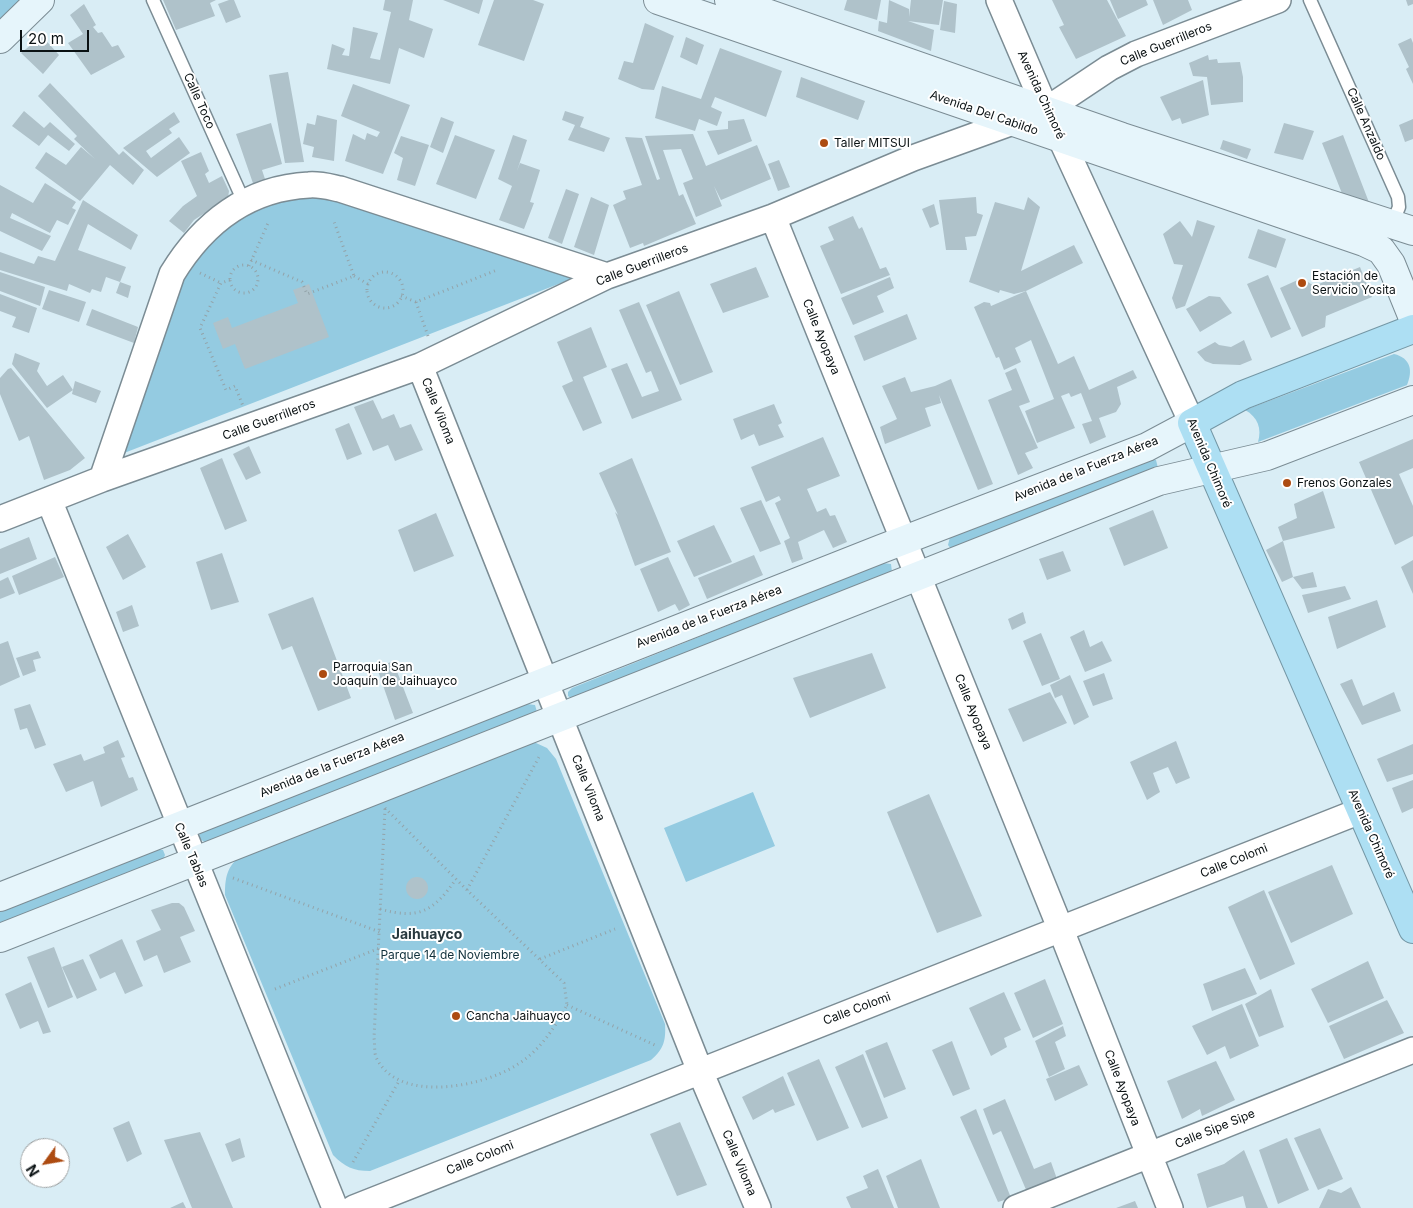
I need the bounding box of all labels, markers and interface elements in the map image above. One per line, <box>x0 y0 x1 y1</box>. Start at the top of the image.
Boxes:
street label: Calle Guerrilleros <box>1118 19 1214 69</box>
scale bar <box>22 20 91 52</box>
text: 20 m <box>28 29 64 48</box>
street label: Avenida Chimoré <box>1014 48 1068 142</box>
street label: Calle Toco <box>180 71 218 131</box>
street label: Calle Anzaldo <box>1344 86 1388 162</box>
street label: Avenida Del Cabildo <box>928 88 1040 138</box>
place label: Taller MITSUI <box>834 136 910 150</box>
marker: Taller MITSUI <box>818 137 830 149</box>
street label: Calle Guerrilleros <box>594 241 690 289</box>
place label: Estación de Servicio Yosita <box>1312 269 1396 297</box>
marker: Estación de Servicio Yosita <box>1296 277 1308 289</box>
street label: Calle Ayopaya <box>799 297 843 377</box>
street label: Calle Viloma <box>418 376 458 446</box>
street label: Calle Guerrilleros <box>221 397 317 443</box>
street label: Avenida Chimoré <box>1184 416 1234 510</box>
street label: Avenida de la Fuerza Aérea <box>1012 433 1160 505</box>
place label: Frenos Gonzales <box>1297 476 1392 490</box>
marker: Frenos Gonzales <box>1281 477 1293 489</box>
street label: Avenida de la Fuerza Aérea <box>634 583 784 651</box>
place label: Parroquia San Joaquín de Jaihuayco <box>333 660 457 688</box>
marker: Parroquia San Joaquín de Jaihuayco <box>317 668 329 680</box>
street label: Calle Ayopaya <box>951 672 995 752</box>
street label: Avenida de la Fuerza Aérea <box>258 729 406 801</box>
street label: Calle Viloma <box>568 753 608 823</box>
street label: Avenida Chimoré <box>1345 787 1397 881</box>
street label: Calle Tablas <box>171 821 211 889</box>
street label: Calle Colomi <box>1198 841 1270 881</box>
district label: Jaihuayco <box>392 927 462 943</box>
park label: Parque 14 de Noviembre <box>380 948 520 962</box>
street label: Calle Colomi <box>821 990 893 1028</box>
place label: Cancha Jaihuayco <box>466 1009 570 1023</box>
marker: Cancha Jaihuayco <box>450 1010 462 1022</box>
street label: Calle Ayopaya <box>1101 1048 1143 1128</box>
street label: Calle Sipe Sipe <box>1173 1106 1257 1152</box>
street label: Calle Viloma <box>719 1128 759 1198</box>
north arrow <box>20 1138 70 1188</box>
street label: Calle Colomi <box>444 1138 516 1178</box>
text: N <box>23 1162 43 1180</box>

